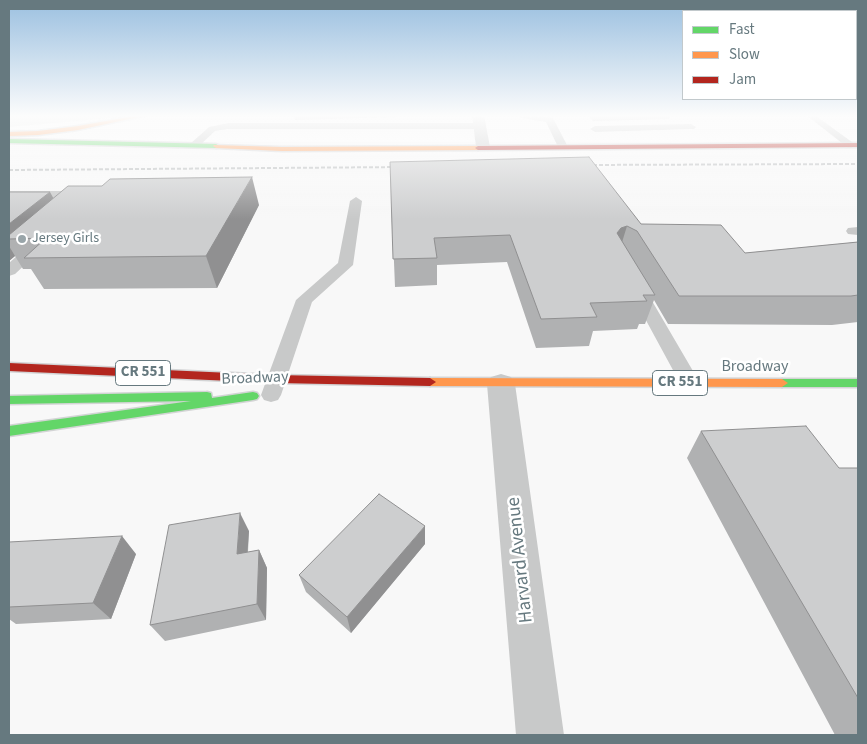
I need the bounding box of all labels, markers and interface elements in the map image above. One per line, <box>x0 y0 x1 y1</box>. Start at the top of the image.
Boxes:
legend <box>682 10 857 100</box>
text: Fast <box>729 19 755 40</box>
text: Slow <box>729 44 760 65</box>
text: Jam <box>729 69 756 90</box>
place label: Jersey Girls <box>32 231 99 247</box>
marker: Jersey Girls <box>16 233 28 245</box>
street label: Broadway <box>721 357 789 377</box>
road number: CR 551 <box>116 360 170 386</box>
street label: Broadway <box>221 368 289 390</box>
road number: CR 551 <box>652 370 708 396</box>
street label: Harvard Avenue <box>503 496 539 624</box>

